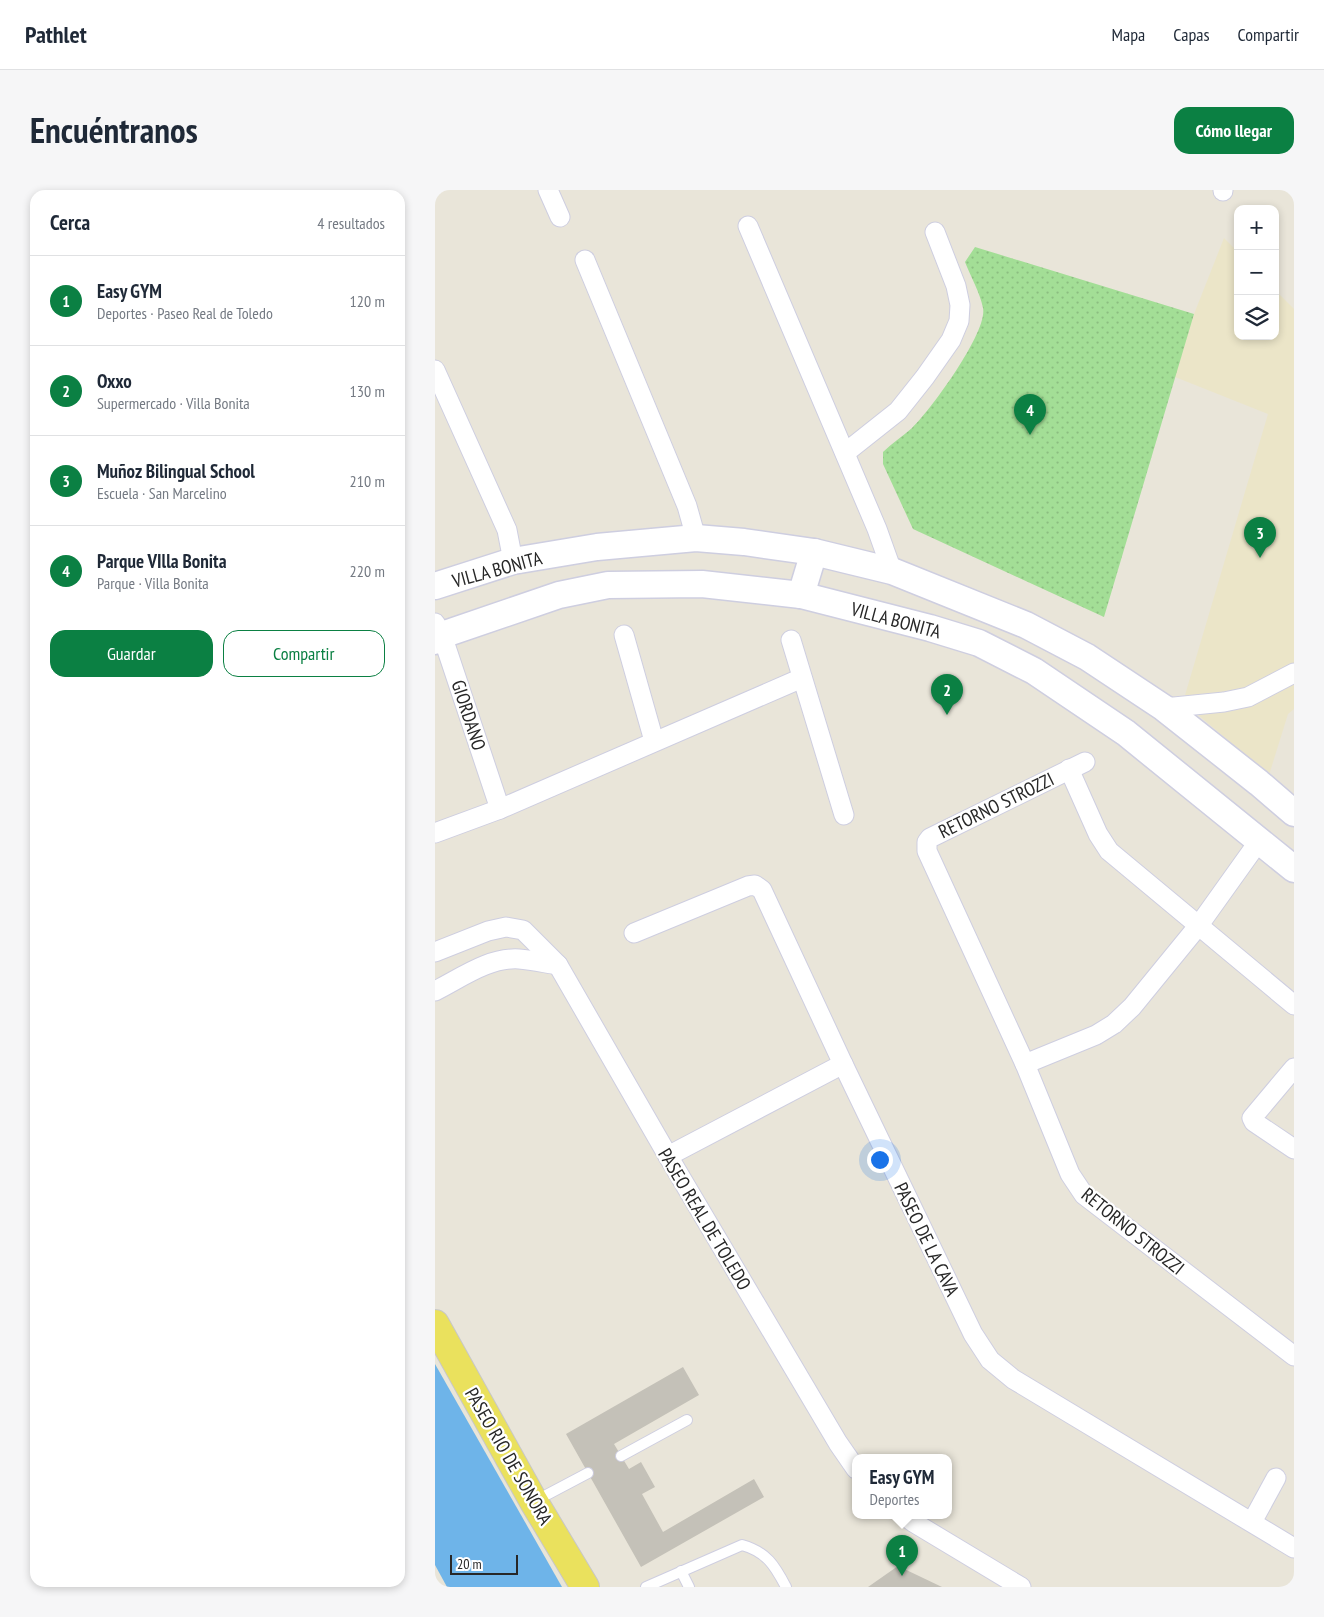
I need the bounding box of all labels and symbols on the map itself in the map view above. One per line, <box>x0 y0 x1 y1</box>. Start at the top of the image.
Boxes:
pin: 4 <box>1014 394 1046 435</box>
pin: 3 <box>1244 517 1276 558</box>
street label: VILLA BONITA <box>449 546 545 593</box>
street label: VILLA BONITA <box>848 596 944 643</box>
pin: 2 <box>931 674 963 715</box>
street label: GIORDANO <box>446 677 492 753</box>
street label: RETORNO STROZZI <box>934 767 1058 843</box>
street label: PASEO REAL DE TOLEDO <box>653 1144 757 1294</box>
your location <box>867 1147 893 1173</box>
street label: PASEO DE LA CAVA <box>889 1178 965 1300</box>
street label: RETORNO STROZZI <box>1077 1182 1189 1280</box>
street label: PASEO RIO DE SONORA <box>460 1383 558 1529</box>
pin: 1 <box>886 1535 918 1576</box>
scale bar <box>450 1552 517 1575</box>

